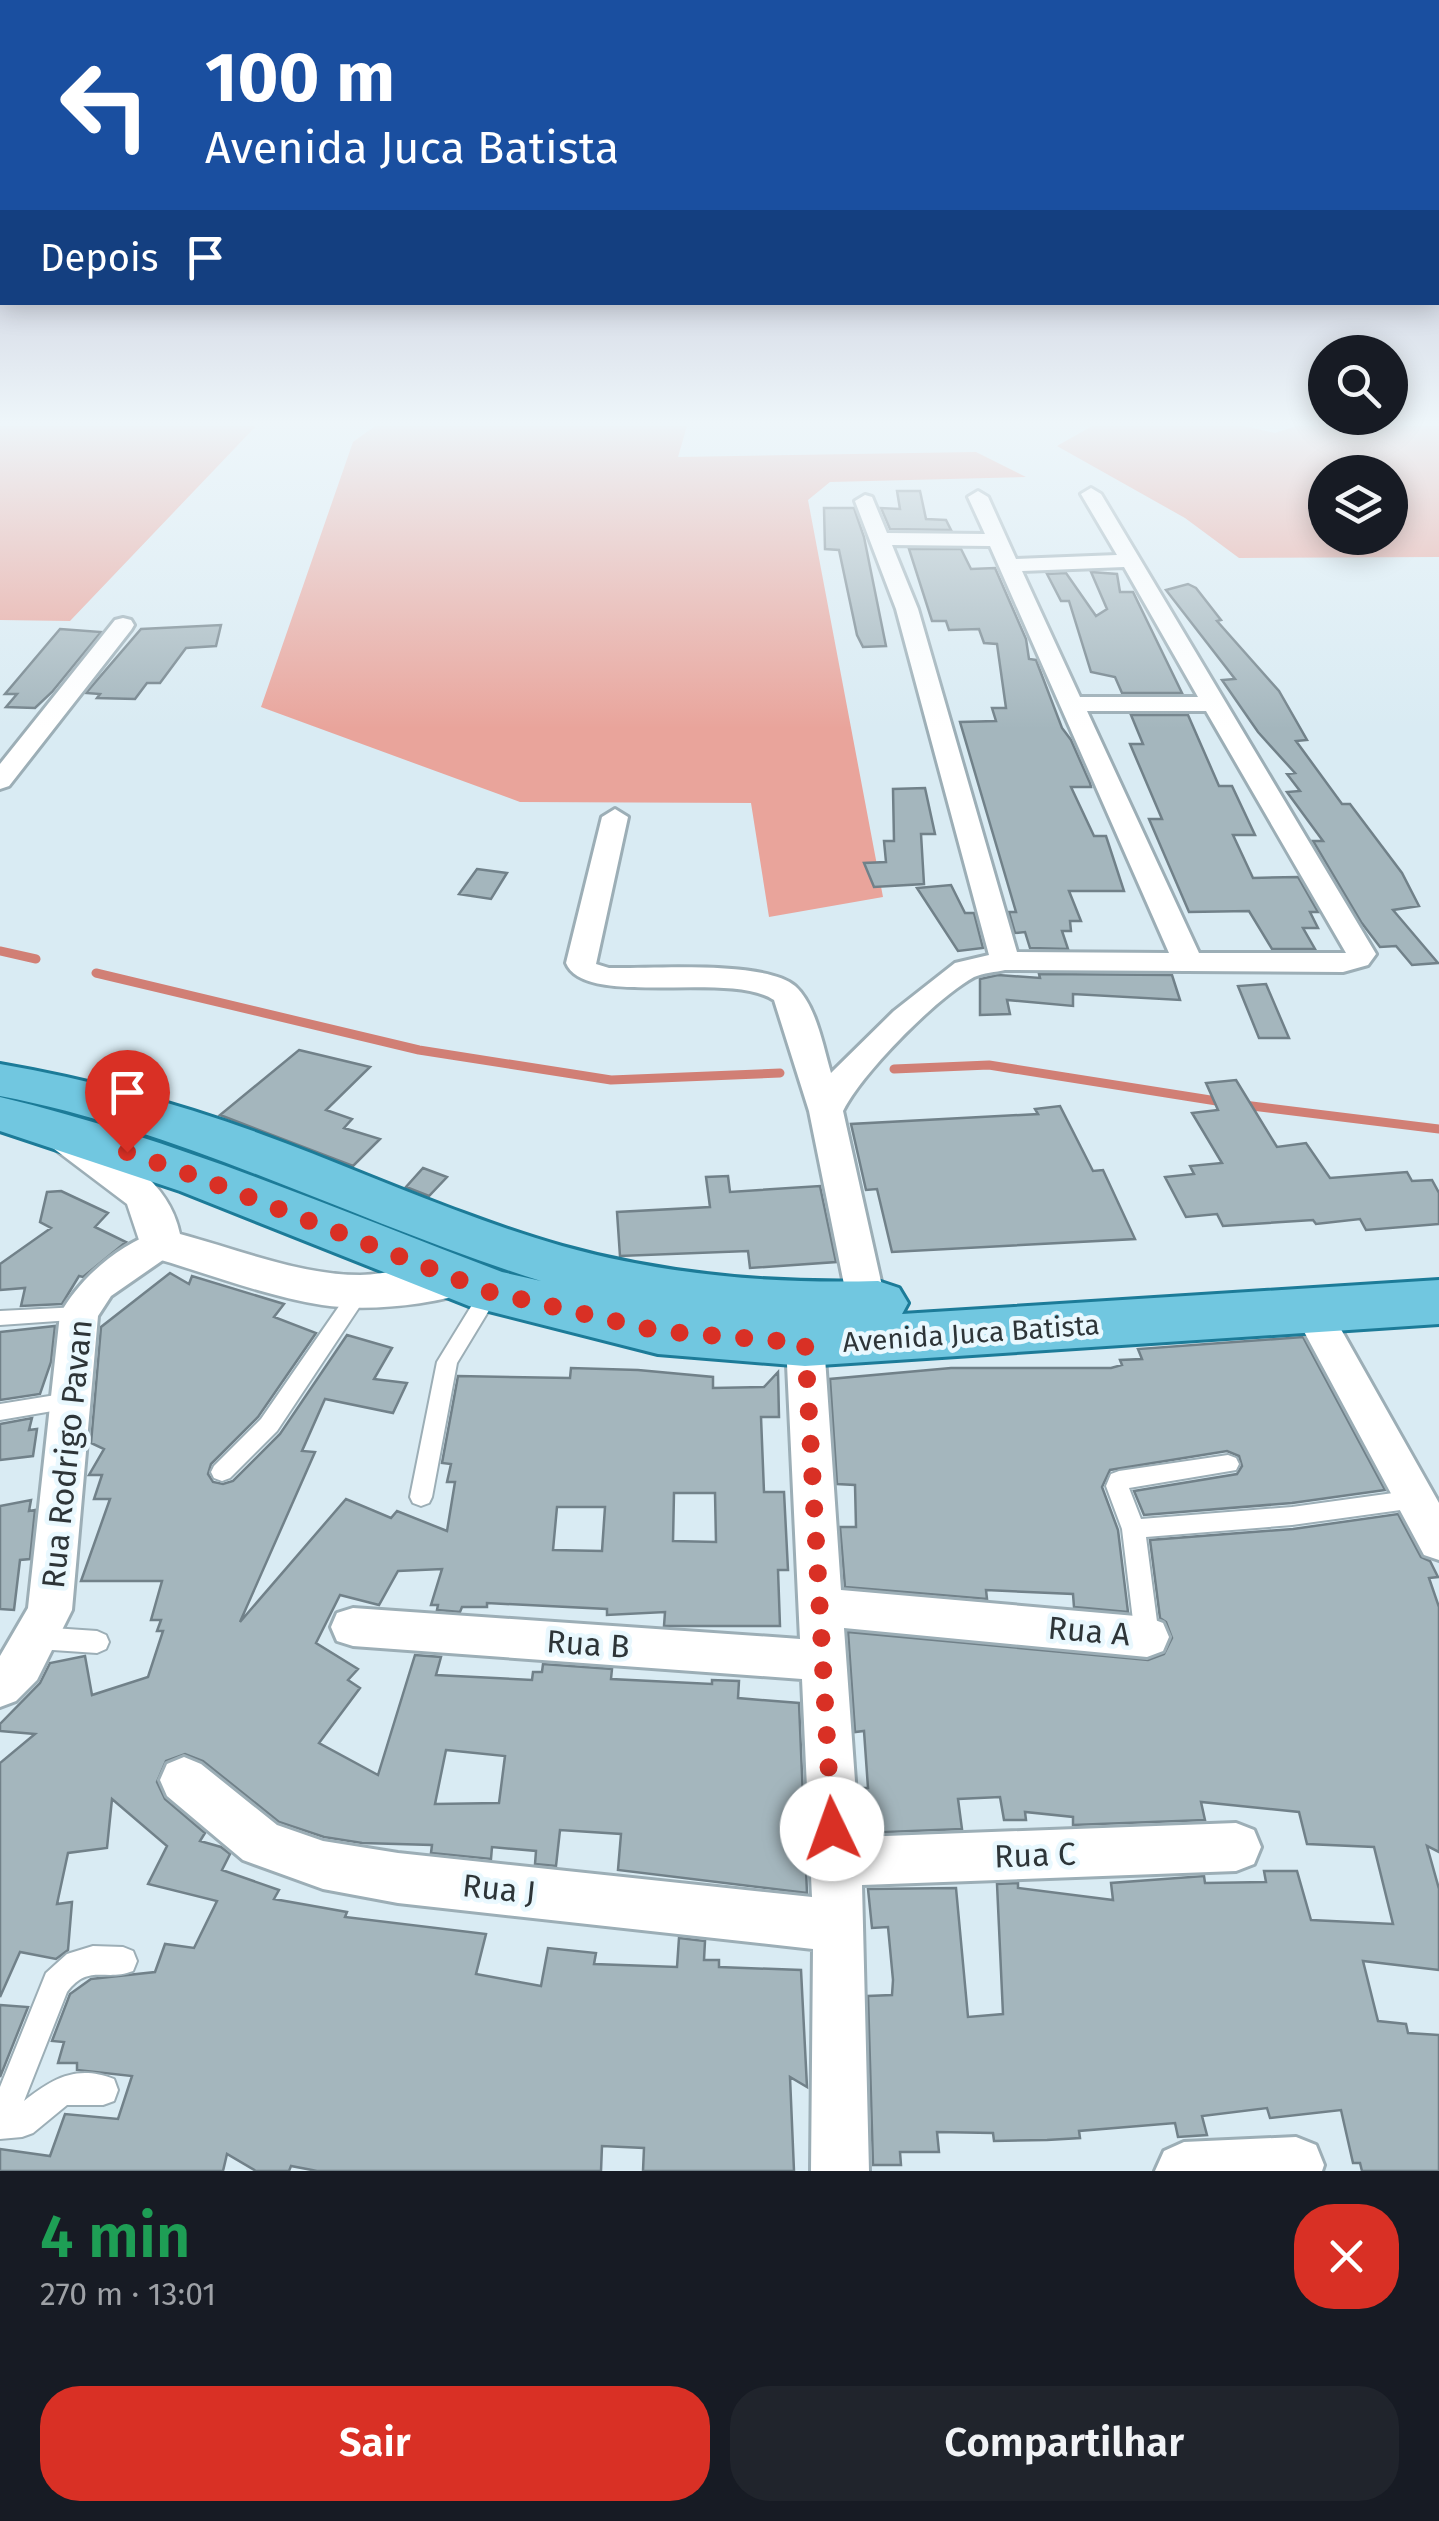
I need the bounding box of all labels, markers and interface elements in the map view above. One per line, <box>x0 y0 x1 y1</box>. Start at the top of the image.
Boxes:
text: 100 m <box>205 36 395 120</box>
icon: left <box>40 40 170 170</box>
text: Avenida Juca Batista <box>205 121 619 175</box>
icon: arrive <box>178 230 233 285</box>
text: Depois <box>40 235 158 281</box>
map controls <box>1308 335 1408 555</box>
button: search <box>1308 335 1408 435</box>
button: layers <box>1308 455 1408 555</box>
pin <box>85 1050 170 1153</box>
icon: arrive <box>100 1065 155 1120</box>
street label: Avenida Juca Batista <box>841 1308 1101 1359</box>
street label: Rua Rodrigo Pavan <box>34 1318 100 1590</box>
street label: Rua A <box>1046 1608 1132 1654</box>
street label: Rua B <box>545 1622 631 1666</box>
position arrow <box>780 1777 884 1881</box>
street label: Rua C <box>993 1835 1077 1875</box>
street label: Rua J <box>460 1866 538 1912</box>
text: 4 min <box>40 2201 191 2273</box>
button: close <box>1294 2204 1399 2309</box>
text: 270 m · 13:01 <box>40 2275 216 2313</box>
button: Sair <box>40 2386 710 2501</box>
button: Compartilhar <box>730 2386 1399 2501</box>

